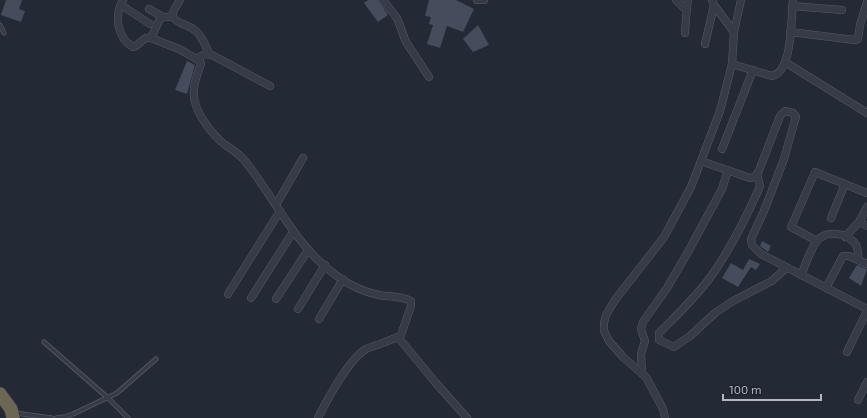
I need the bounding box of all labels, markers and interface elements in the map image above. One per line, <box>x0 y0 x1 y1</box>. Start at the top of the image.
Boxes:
scale bar <box>723 376 821 402</box>
text: 100 m <box>729 382 761 396</box>

